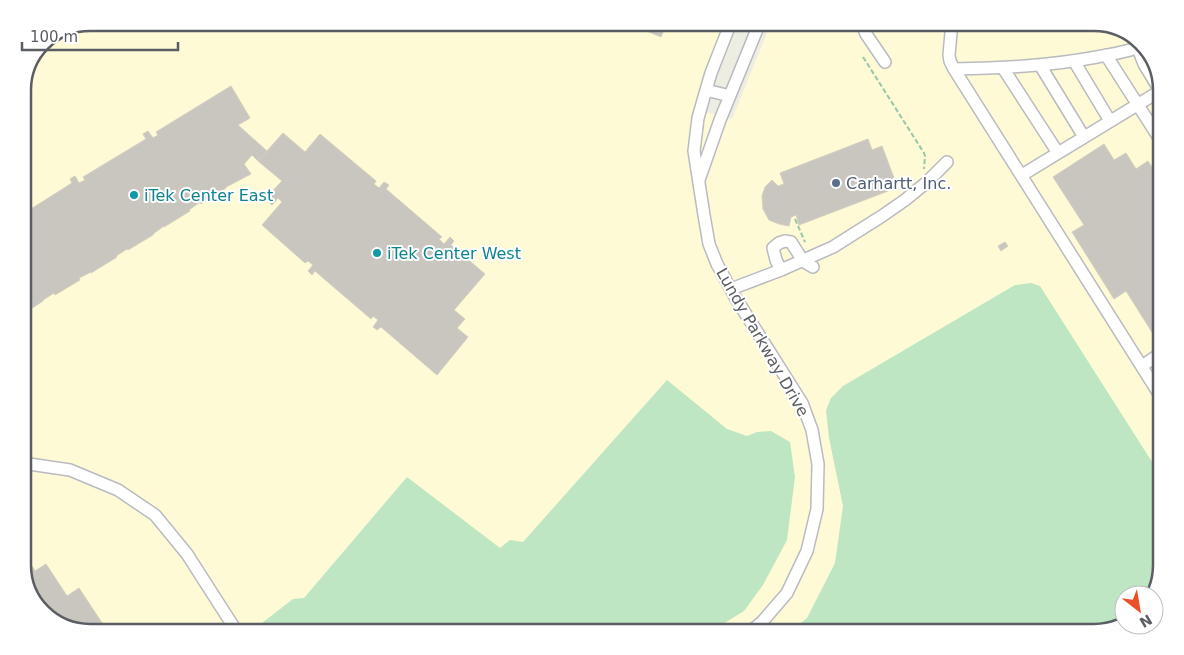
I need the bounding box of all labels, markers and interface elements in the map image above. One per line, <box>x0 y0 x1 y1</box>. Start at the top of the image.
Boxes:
scale bar <box>22 20 179 52</box>
text: 100 m <box>30 28 78 46</box>
place label: Carhartt, Inc. <box>846 174 951 193</box>
marker: Carhartt, Inc. <box>830 177 842 189</box>
place label: iTek Center East <box>144 186 273 205</box>
marker: iTek Center East <box>128 189 140 201</box>
place label: iTek Center West <box>387 244 521 263</box>
marker: iTek Center West <box>371 247 383 259</box>
street label: Lundy Parkway Drive <box>712 265 813 420</box>
north arrow <box>1114 585 1164 635</box>
text: N <box>1137 611 1155 631</box>

